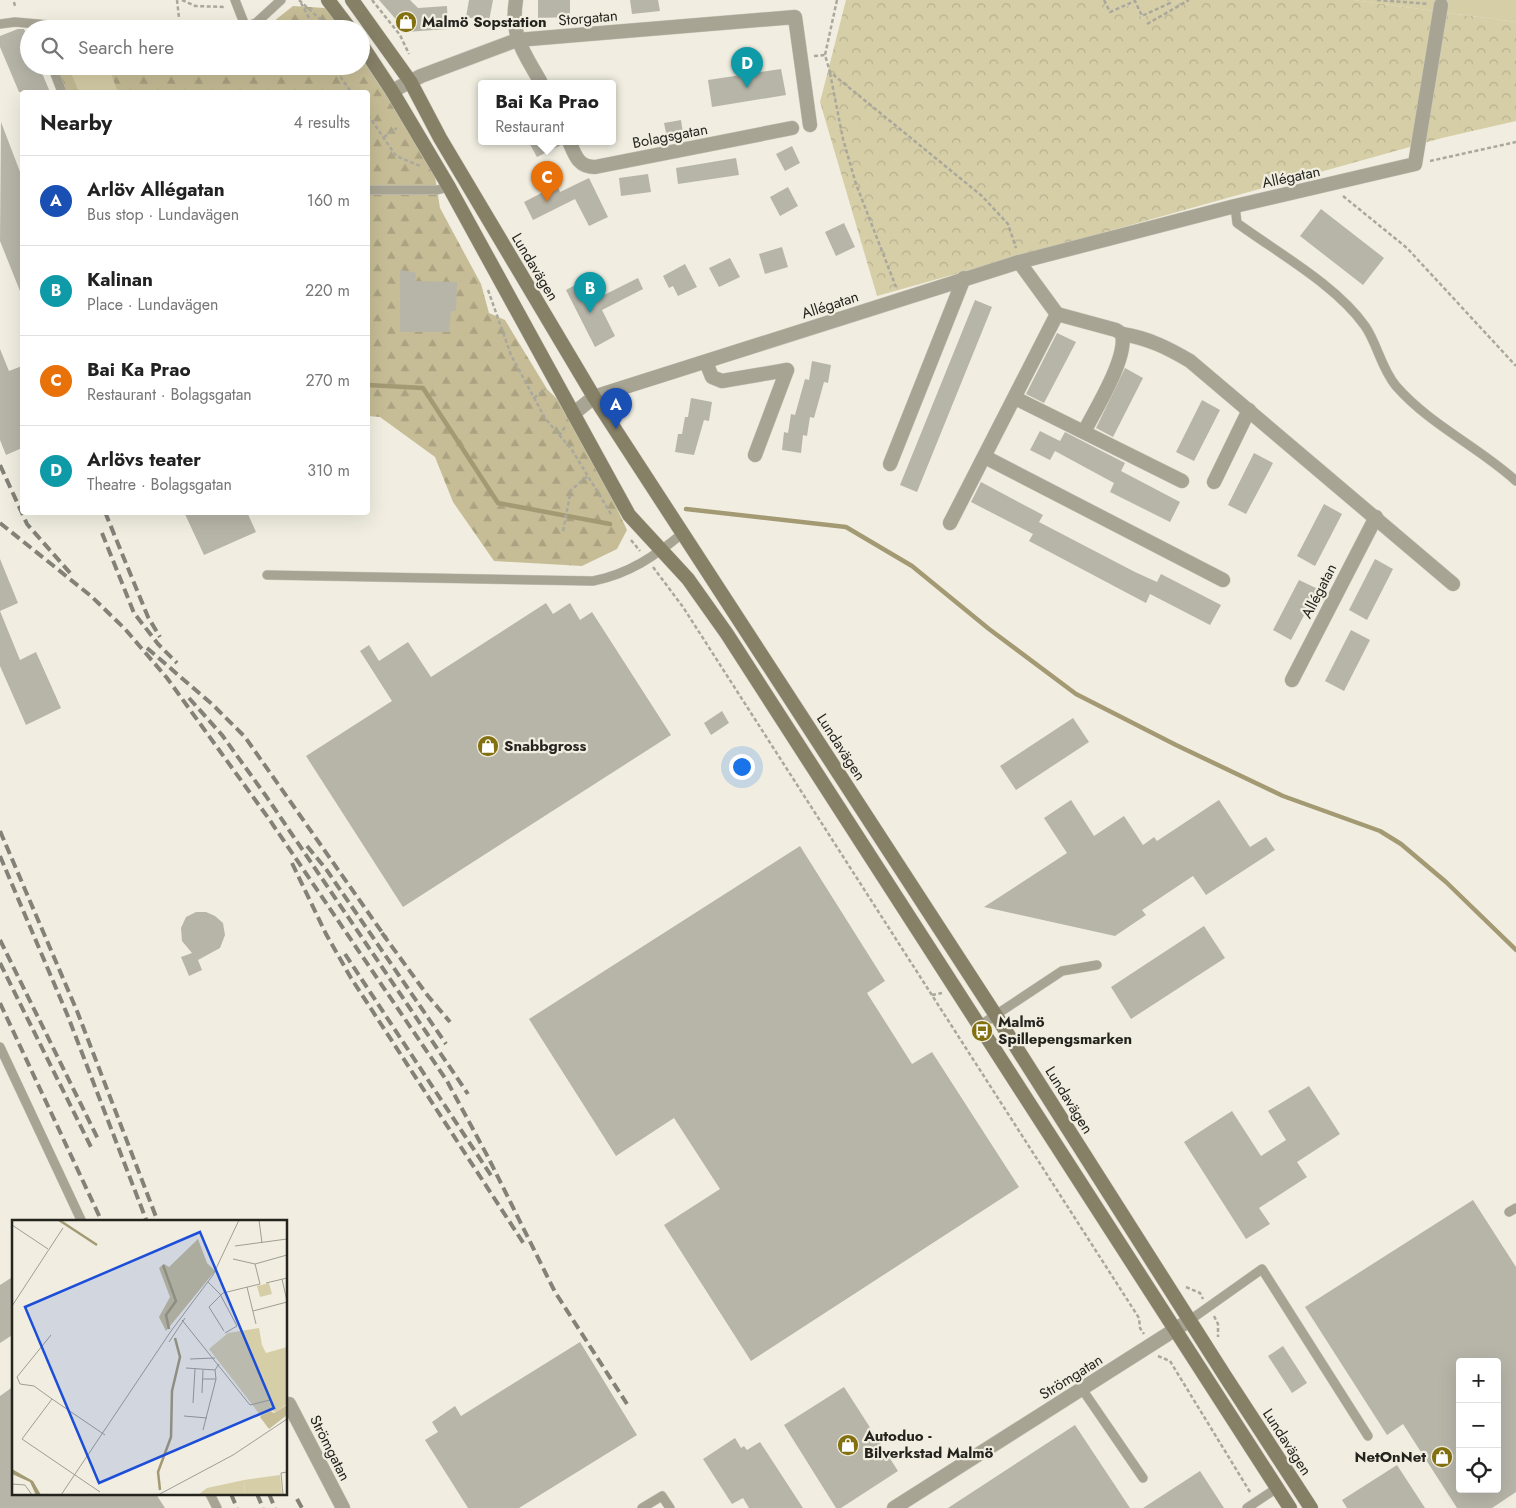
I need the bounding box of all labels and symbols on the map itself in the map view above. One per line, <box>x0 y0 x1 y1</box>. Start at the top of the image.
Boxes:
street label: Storgatan <box>557 4 619 32</box>
shop icon: Malmö Sopstation <box>394 10 418 34</box>
place label: Malmö Sopstation <box>422 11 547 33</box>
pin: D <box>731 47 763 88</box>
street label: Bolagsgatan <box>630 118 710 154</box>
street label: Allégatan <box>1260 160 1322 194</box>
pin: C <box>531 161 563 202</box>
street label: Lundavägen <box>506 229 564 305</box>
pin: B <box>574 272 606 313</box>
street label: Allégatan <box>799 285 861 325</box>
pin: A <box>600 388 632 429</box>
street label: Allégatan <box>1296 560 1342 622</box>
street label: Lundavägen <box>811 709 871 785</box>
shop icon: Snabbgross <box>476 734 500 758</box>
place label: Snabbgross <box>504 735 586 757</box>
your location <box>729 754 755 780</box>
place label: Malmö Spillepengsmarken <box>998 1011 1132 1050</box>
bus stop icon: Malmö Spillepengsmarken <box>970 1019 994 1043</box>
street label: Lundavägen <box>1040 1062 1098 1138</box>
inset map <box>12 1220 288 1496</box>
street label: Strömgatan <box>1035 1349 1107 1405</box>
street label: Lundavägen <box>1257 1404 1317 1480</box>
street label: Strömgatan <box>304 1411 356 1485</box>
place label: Autoduo - Bilverkstad Malmö <box>863 1425 993 1464</box>
shop icon: Autoduo - Bilverkstad Malmö <box>836 1433 860 1457</box>
shop icon: NetOnNet <box>1430 1445 1454 1469</box>
place label: NetOnNet <box>1355 1446 1426 1468</box>

